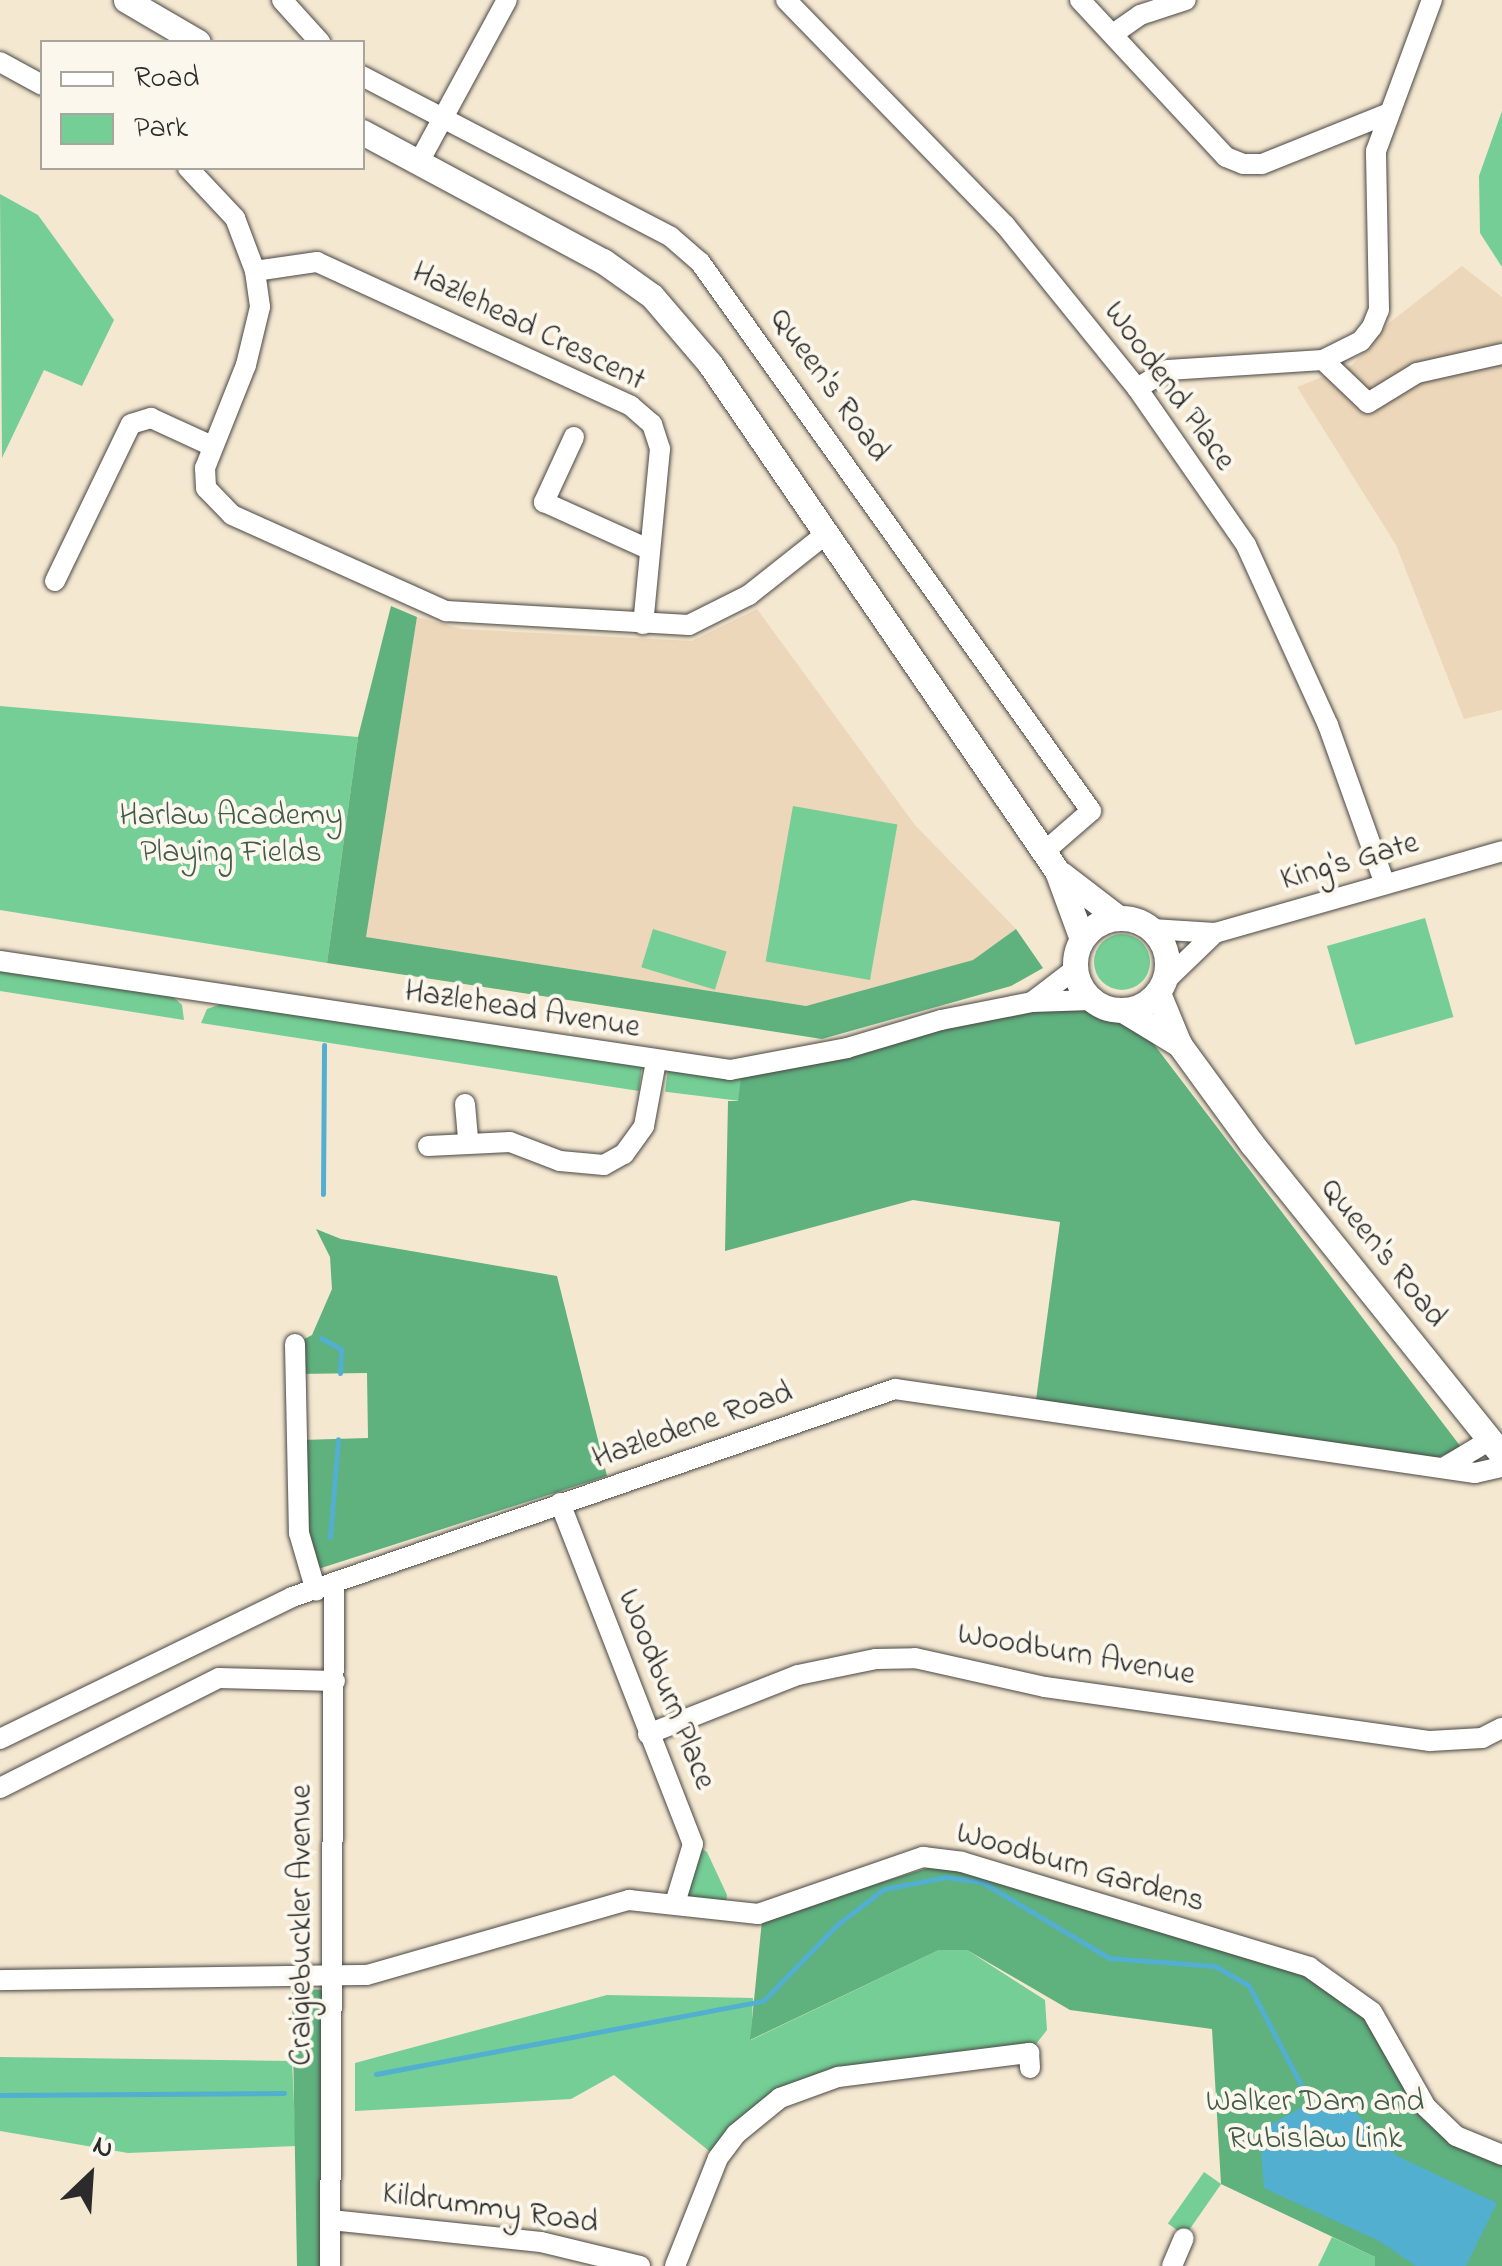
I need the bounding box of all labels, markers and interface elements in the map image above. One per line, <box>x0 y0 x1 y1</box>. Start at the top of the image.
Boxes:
legend <box>40 40 365 170</box>
text: Road <box>134 57 199 101</box>
text: Park <box>134 107 188 151</box>
street label: Hazlehead Crescent <box>405 255 651 401</box>
street label: Woodend Place <box>1094 295 1242 479</box>
street label: Queen's Road <box>759 302 897 470</box>
park label: Harlaw Academy Playing Fields <box>119 799 343 874</box>
street label: King's Gate <box>1277 825 1423 901</box>
street label: Hazlehead Avenue <box>402 973 642 1049</box>
street label: Queen's Road <box>1310 1172 1454 1336</box>
street label: Hazledene Road <box>588 1375 798 1479</box>
street label: Woodburn Place <box>607 1584 723 1796</box>
street label: Woodburn Avenue <box>954 1616 1198 1696</box>
street label: Craigiebuckler Avenue <box>284 1784 322 2066</box>
street label: Woodburn Gardens <box>951 1815 1209 1923</box>
park label: Walker Dam and Rubislaw Link <box>1206 2085 1424 2160</box>
north arrow <box>40 2126 140 2226</box>
text: N <box>86 2126 120 2171</box>
street label: Kildrummy Road <box>379 2176 601 2244</box>

